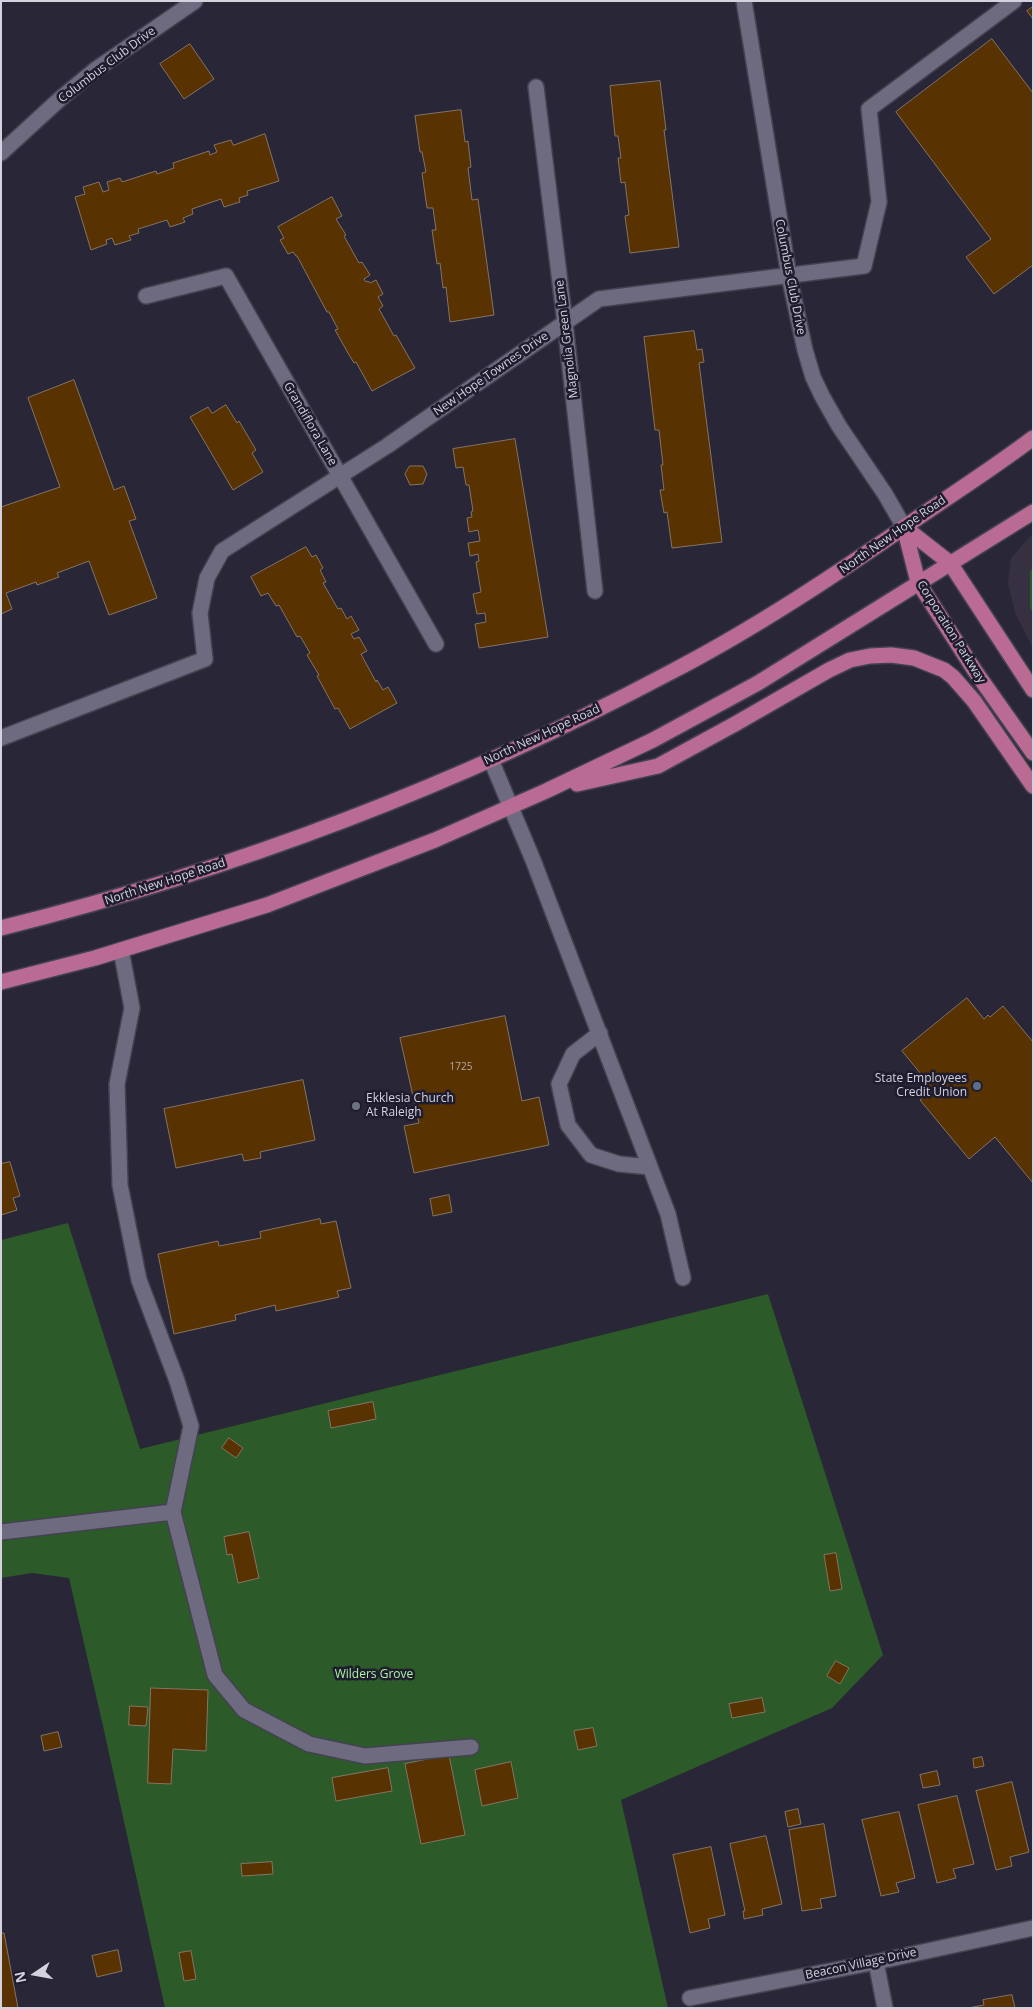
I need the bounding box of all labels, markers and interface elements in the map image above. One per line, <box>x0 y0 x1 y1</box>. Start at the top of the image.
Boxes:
street label: Columbus Club Drive <box>56 24 158 106</box>
street label: Columbus Club Drive <box>772 218 808 336</box>
street label: Magnolia Green Lane <box>553 279 581 399</box>
street label: New Hope Townes Drive <box>431 329 551 419</box>
street label: Grandiflora Lane <box>280 380 340 468</box>
street label: North New Hope Road <box>837 493 949 577</box>
street label: Corporation Parkway <box>914 578 988 686</box>
street label: North New Hope Road <box>482 702 602 768</box>
street label: North New Hope Road <box>103 856 227 908</box>
house number: 1725 <box>450 1061 472 1073</box>
place label: State Employees Credit Union <box>875 1072 967 1100</box>
marker: State Employees Credit Union <box>971 1080 983 1092</box>
place label: Ekklesia Church At Raleigh <box>366 1092 454 1120</box>
marker: Ekklesia Church At Raleigh <box>350 1100 362 1112</box>
park label: Wilders Grove <box>335 1668 413 1682</box>
street label: Beacon Village Drive <box>804 1945 918 1983</box>
north arrow <box>10 1949 60 1999</box>
text: N <box>9 1970 30 1985</box>

